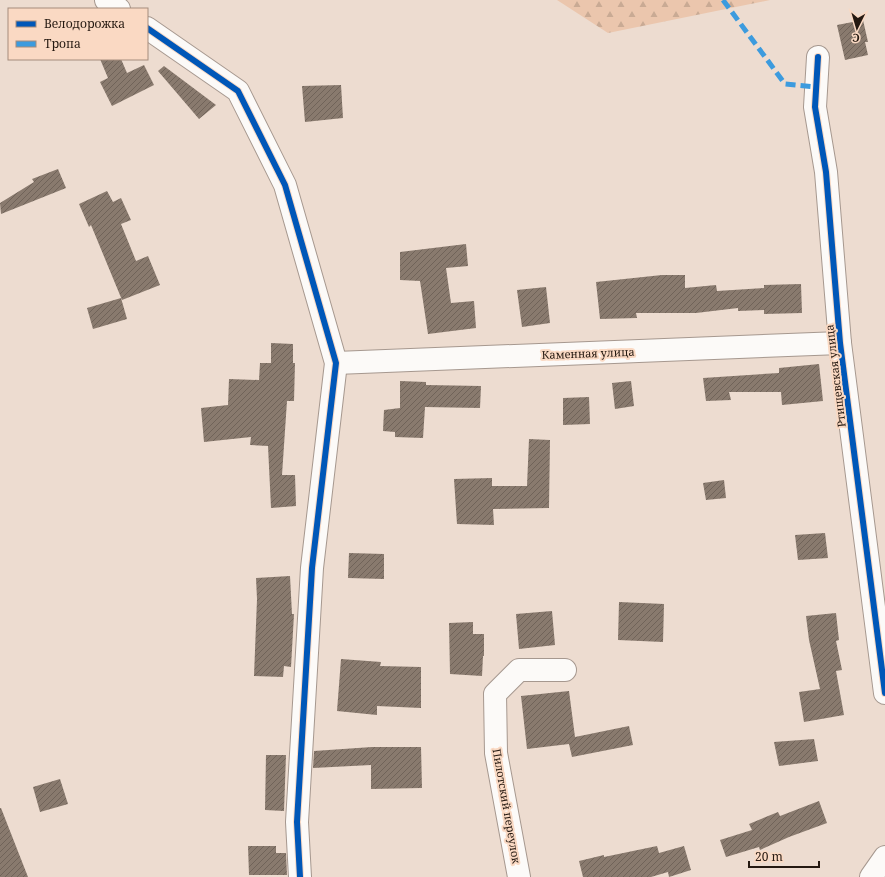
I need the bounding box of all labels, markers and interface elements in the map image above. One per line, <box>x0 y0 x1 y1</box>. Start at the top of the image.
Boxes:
legend <box>8 8 148 60</box>
north arrow <box>837 8 877 48</box>
text: Велодорожка <box>44 15 125 32</box>
text: С <box>852 31 860 46</box>
text: Тропа <box>44 35 81 52</box>
street label: Ртищевская улица <box>821 324 849 428</box>
street label: Каменная улица <box>541 344 635 362</box>
street label: Пилотский переулок <box>489 747 525 865</box>
scale bar <box>749 843 819 869</box>
text: 20 m <box>755 848 783 865</box>

